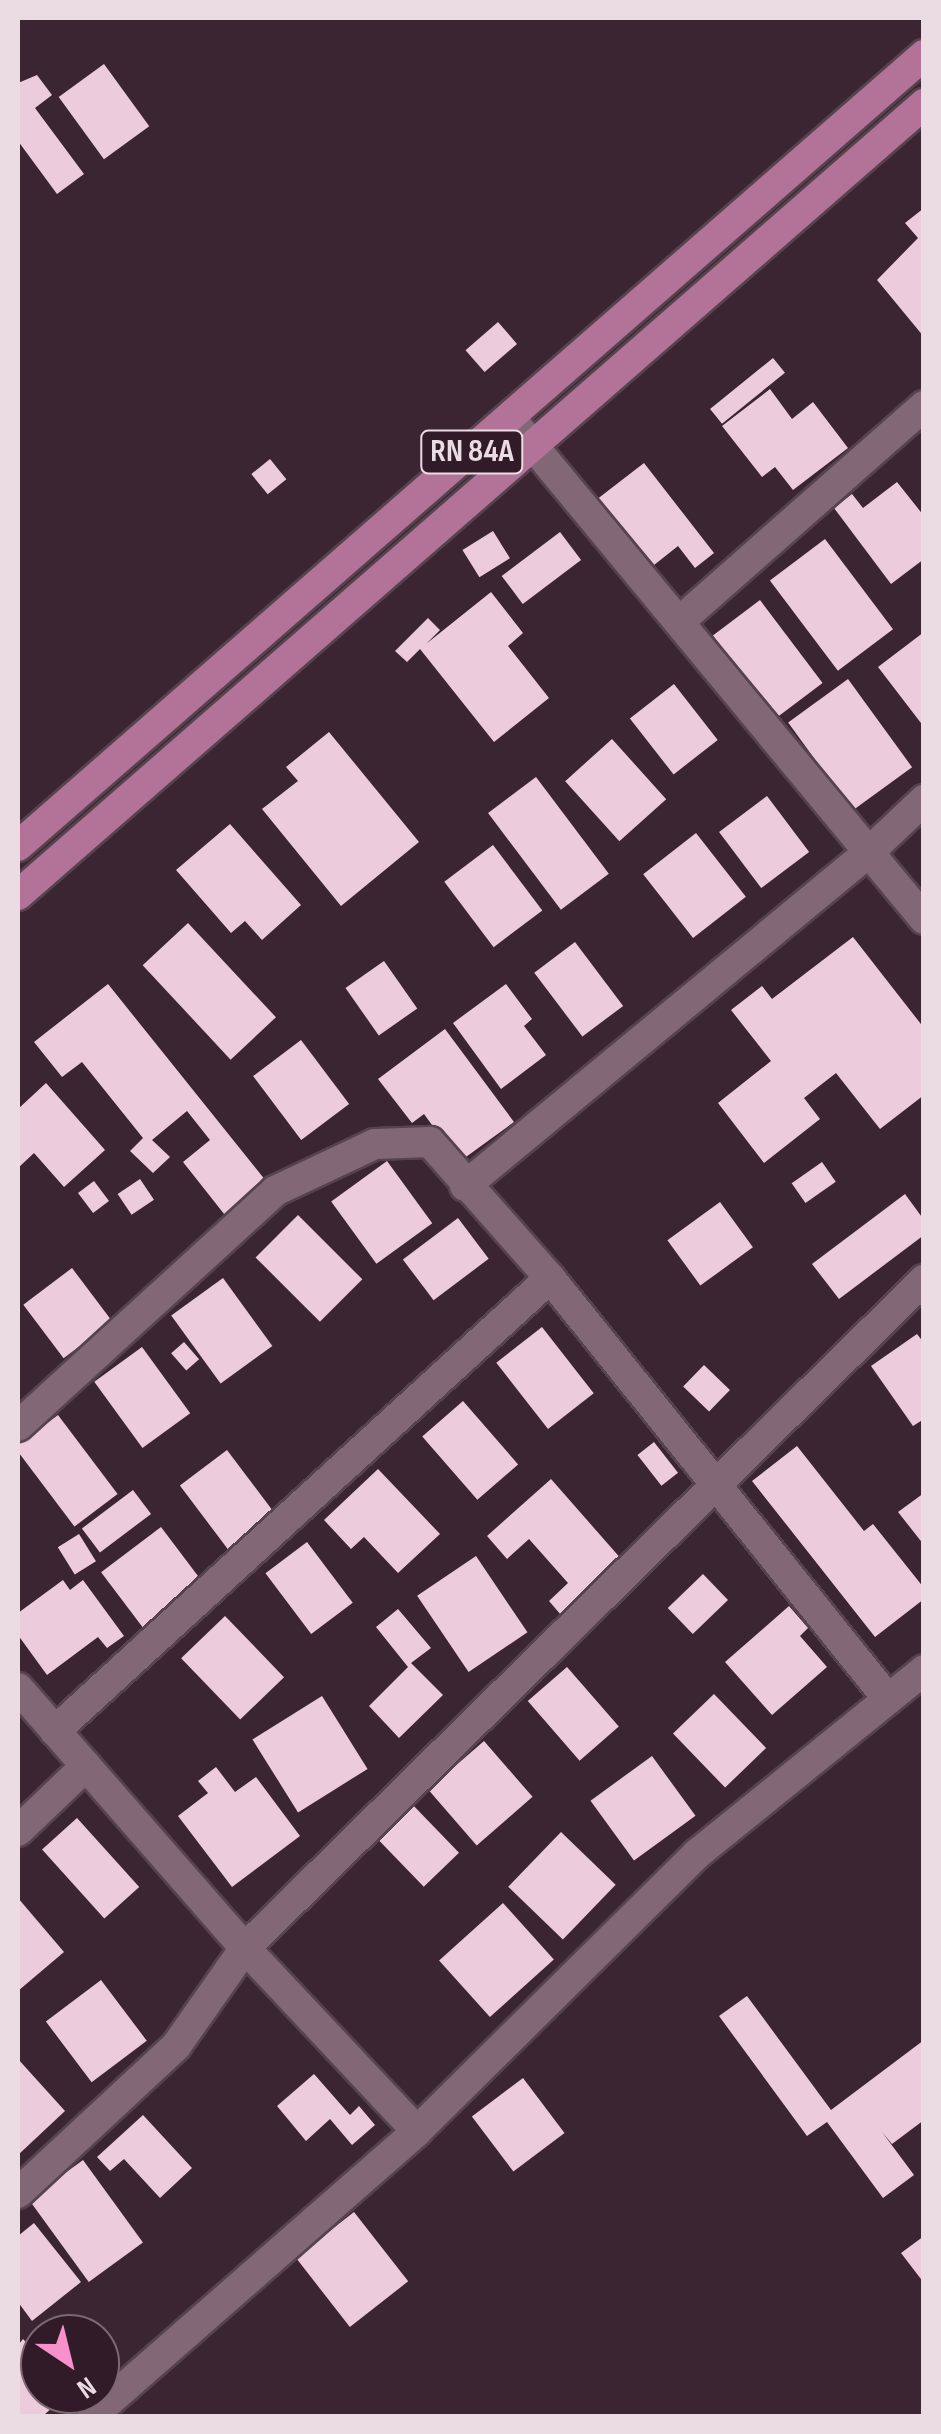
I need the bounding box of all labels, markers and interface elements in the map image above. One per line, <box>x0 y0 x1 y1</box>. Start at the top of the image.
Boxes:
road number: RN 84A <box>420 425 524 479</box>
north arrow <box>20 2314 120 2414</box>
text: N <box>71 2370 102 2405</box>

